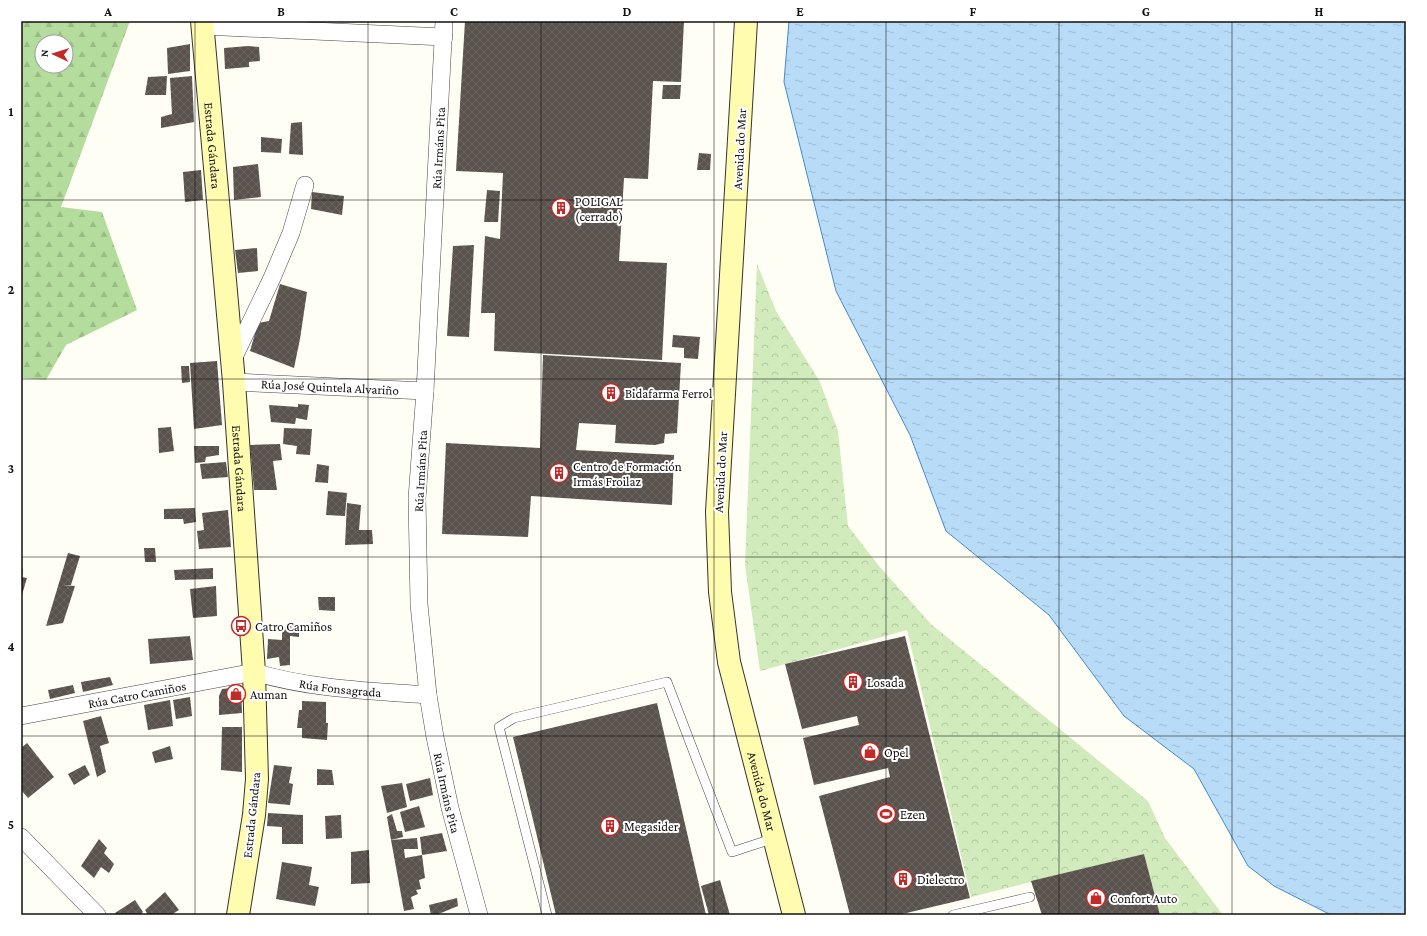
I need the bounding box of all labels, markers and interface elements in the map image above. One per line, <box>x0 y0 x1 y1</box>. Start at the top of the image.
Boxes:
text: A <box>103 4 112 19</box>
text: B <box>277 4 285 19</box>
text: C <box>450 4 458 19</box>
text: D <box>623 4 632 19</box>
text: E <box>796 4 804 19</box>
text: F <box>970 4 977 19</box>
text: G <box>1142 4 1150 19</box>
text: H <box>1315 4 1324 19</box>
north arrow <box>34 34 74 74</box>
text: N <box>38 49 50 57</box>
street label: Estrada Gándara <box>201 102 224 189</box>
text: 1 <box>9 104 14 119</box>
street label: Rúa Irmáns Pita <box>429 107 448 189</box>
street label: Avenida do Mar <box>730 108 749 190</box>
place label: POLIGAL (cerrado) <box>575 194 623 225</box>
building icon: POLIGAL (cerrado) <box>550 197 572 219</box>
text: 2 <box>8 282 15 297</box>
street label: Rúa José Quintela Alvariño <box>261 376 399 398</box>
building icon: Bidafarma Ferrol <box>600 382 622 404</box>
place label: Bidafarma Ferrol <box>625 386 713 401</box>
street label: Estrada Gándara <box>229 425 250 512</box>
street label: Rúa Irmáns Pita <box>411 430 430 512</box>
street label: Avenida do Mar <box>711 431 730 513</box>
place label: Centro de Formación Irmás Froilaz <box>573 459 682 489</box>
text: 3 <box>8 461 14 476</box>
building icon: Centro de Formación Irmás Froilaz <box>548 462 570 484</box>
bus stop icon: Catro Camiños <box>230 615 252 637</box>
place label: Catro Camiños <box>255 619 332 634</box>
text: 4 <box>7 639 15 654</box>
building icon: Losada <box>842 671 864 693</box>
place label: Losada <box>867 675 904 690</box>
street label: Rúa Fonsagrada <box>298 676 382 700</box>
street label: Rúa Catro Camiños <box>87 678 187 711</box>
shop icon: Auman <box>225 683 247 705</box>
place label: Auman <box>250 687 288 702</box>
shop icon: Opel <box>859 741 881 763</box>
place label: Opel <box>884 745 909 760</box>
street label: Avenida do Mar <box>744 750 779 833</box>
street label: Rúa Irmáns Pita <box>430 751 463 835</box>
street label: Estrada Gándara <box>240 771 263 859</box>
sports icon: Ezen <box>875 803 897 825</box>
place label: Ezen <box>900 807 925 822</box>
building icon: Megasider <box>599 815 621 837</box>
text: 5 <box>8 817 14 832</box>
place label: Megasider <box>624 819 679 834</box>
building icon: Dielectro <box>892 868 914 890</box>
place label: Dielectro <box>917 872 964 887</box>
shop icon: Confort Auto <box>1085 887 1107 909</box>
place label: Confort Auto <box>1110 891 1177 906</box>

